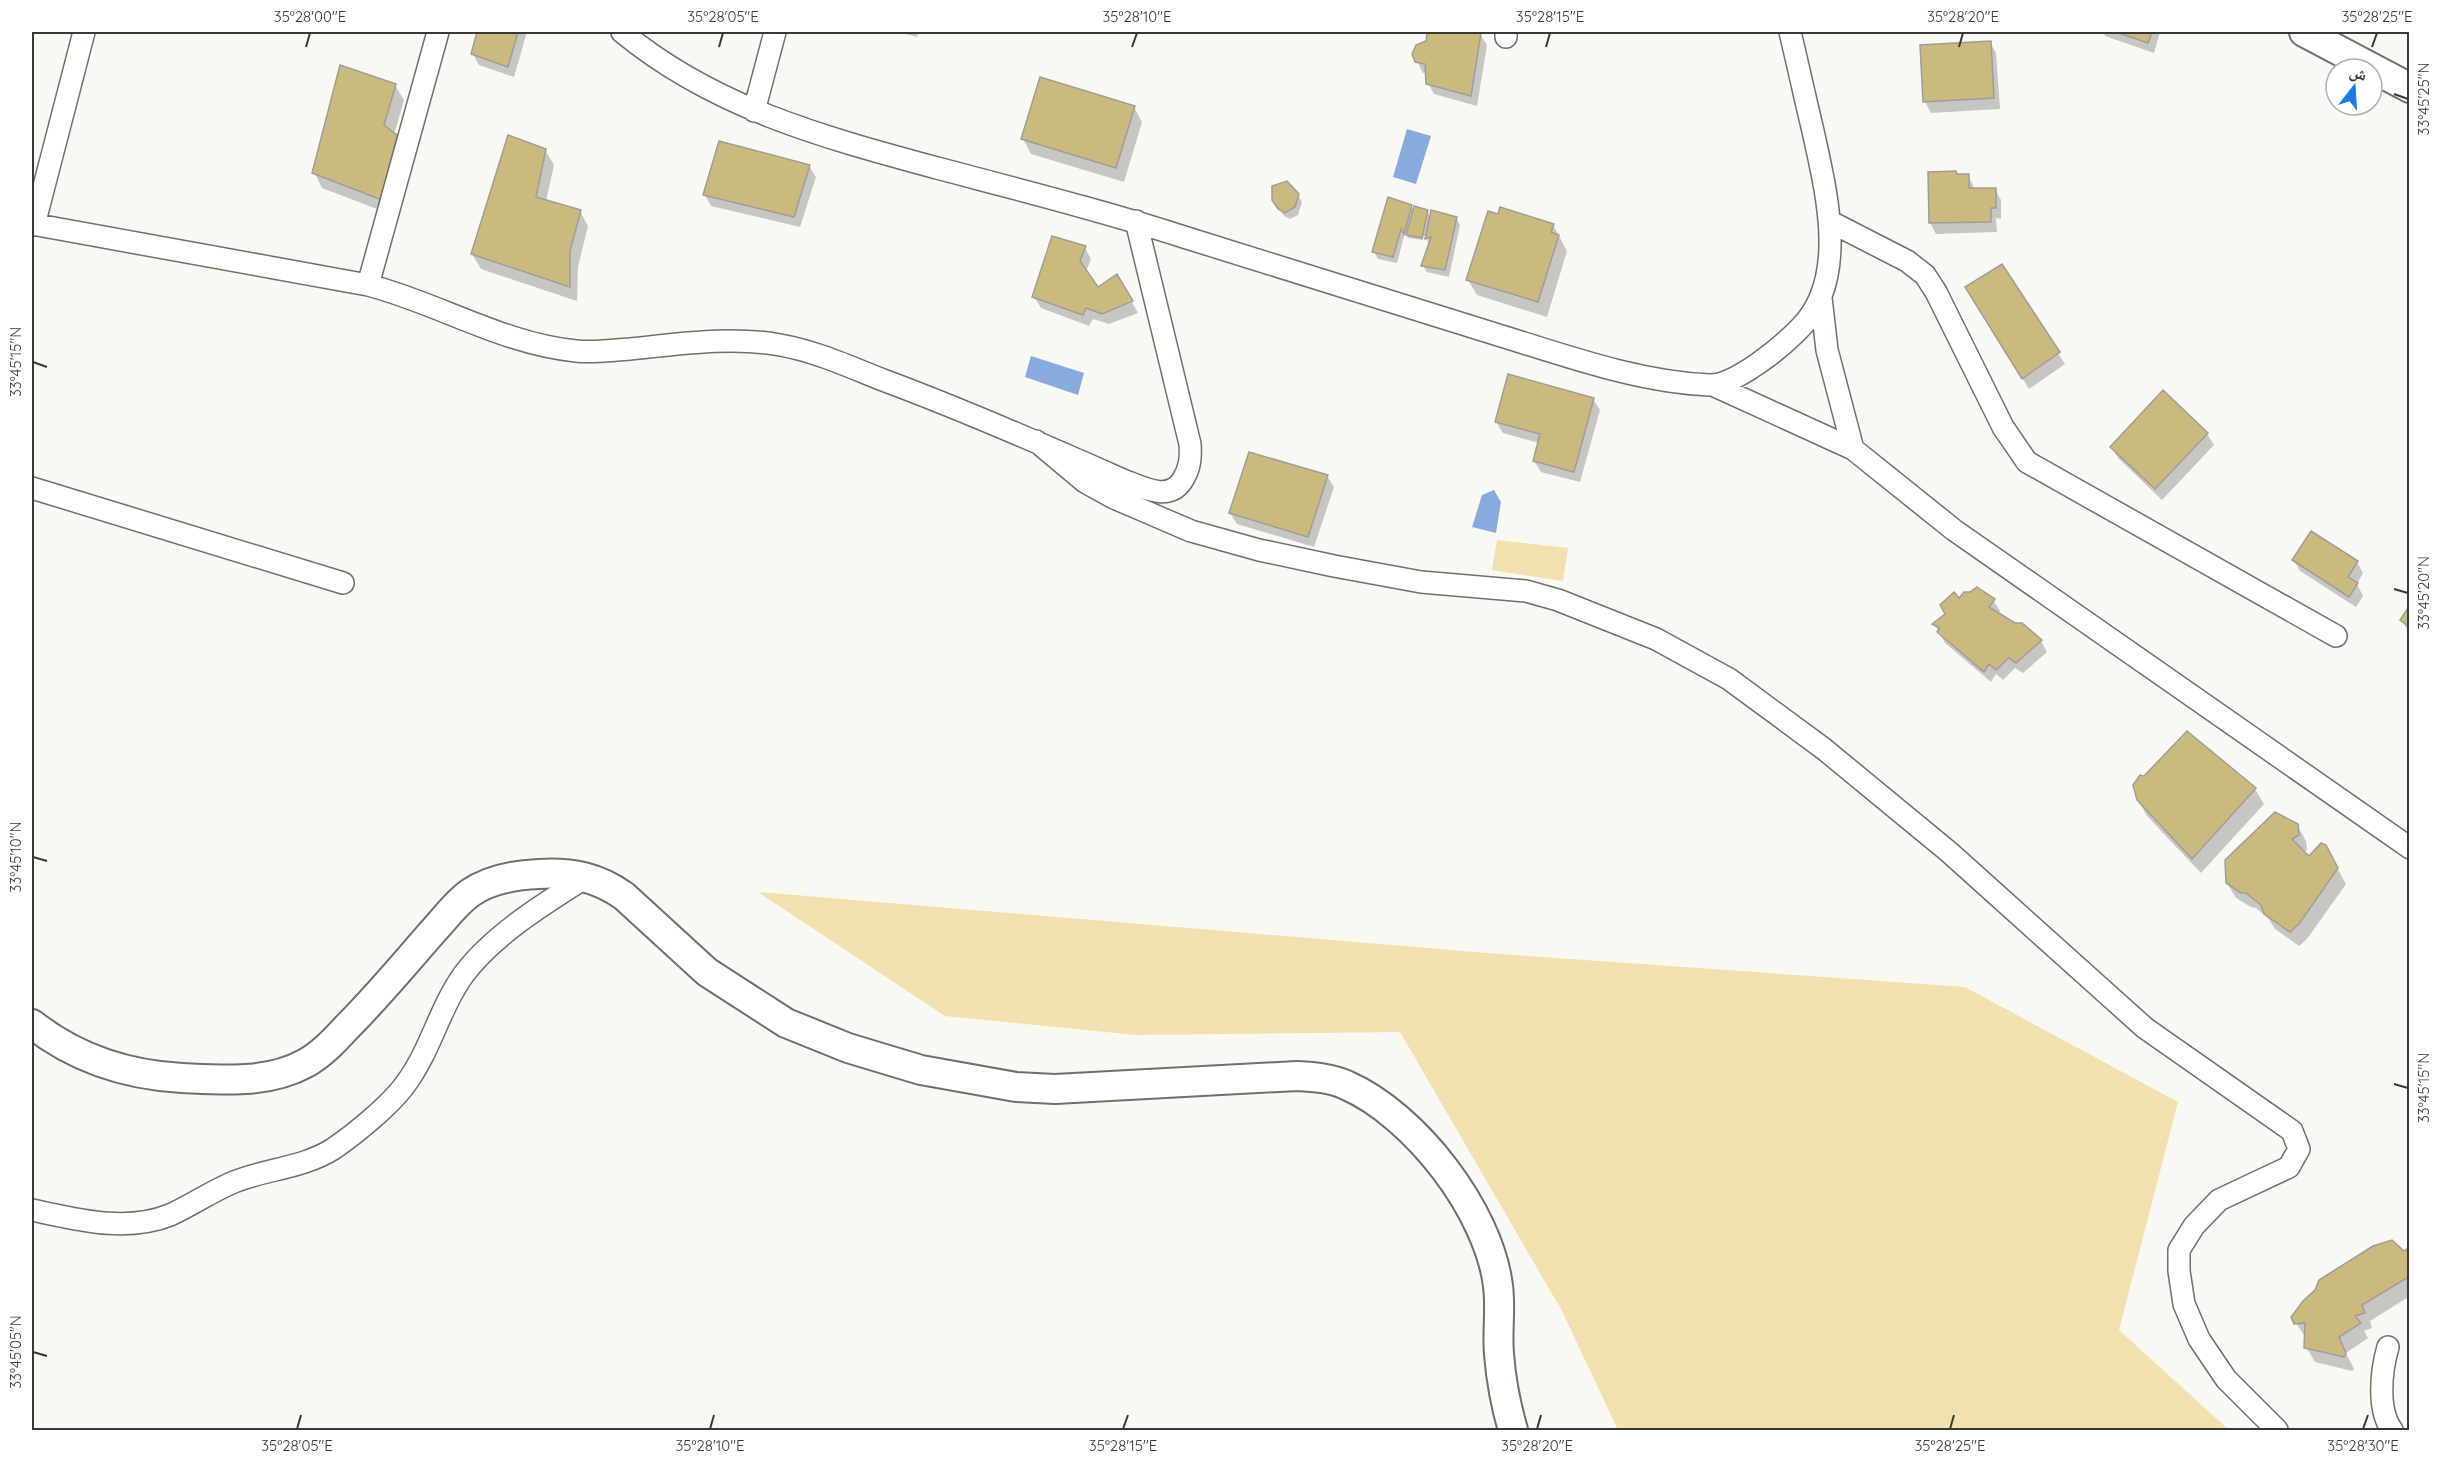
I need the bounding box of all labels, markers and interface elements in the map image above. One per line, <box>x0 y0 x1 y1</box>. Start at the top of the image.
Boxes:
text: 35°28'00"E <box>274 7 346 26</box>
text: 35°28'05"E <box>687 7 759 26</box>
text: 35°28'10"E <box>1102 7 1172 26</box>
text: 35°28'15"E <box>1516 7 1584 26</box>
text: 35°28'20"E <box>1927 7 1999 26</box>
text: 35°28'25"E <box>2341 7 2413 26</box>
north arrow <box>2324 57 2384 117</box>
text: ش <box>2347 61 2369 85</box>
text: 33°45'25"N <box>2414 63 2433 135</box>
text: 33°45'15"N <box>6 327 25 397</box>
text: 33°45'20"N <box>2414 556 2433 630</box>
text: 33°45'10"N <box>6 822 25 892</box>
text: 33°45'15"N <box>2414 1053 2433 1123</box>
text: 33°45'05"N <box>6 1315 25 1389</box>
text: 35°28'05"E <box>261 1436 333 1455</box>
text: 35°28'10"E <box>675 1436 745 1455</box>
text: 35°28'15"E <box>1089 1436 1157 1455</box>
text: 35°28'20"E <box>1501 1436 1573 1455</box>
text: 35°28'25"E <box>1914 1436 1986 1455</box>
text: 35°28'30"E <box>2327 1436 2399 1455</box>

